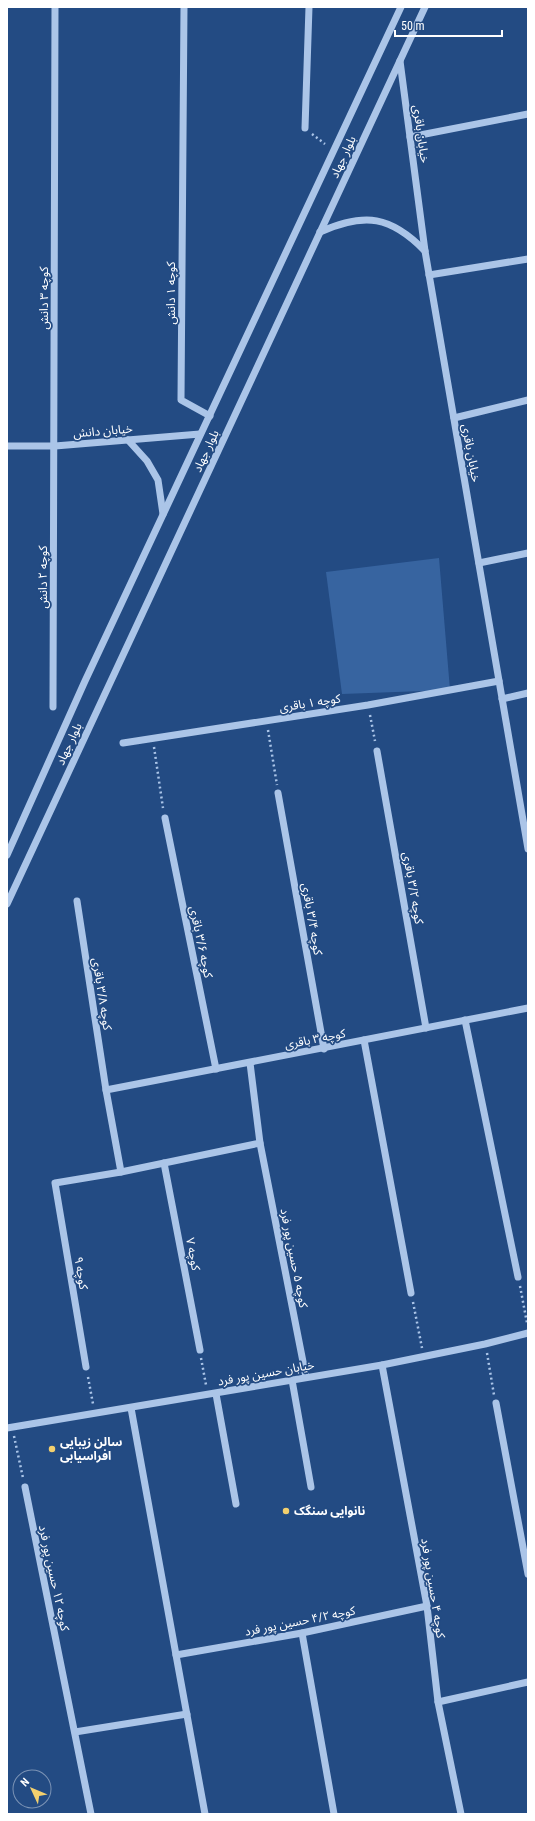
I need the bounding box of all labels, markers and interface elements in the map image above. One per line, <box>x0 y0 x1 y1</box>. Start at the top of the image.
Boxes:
scale bar <box>395 12 502 38</box>
text: 50 m <box>401 19 425 33</box>
street label: خیابان باقری <box>410 104 432 164</box>
street label: بلوار جهاد <box>327 134 359 180</box>
street label: کوچه ۱ دانش <box>164 260 179 324</box>
street label: کوچه ۳ دانش <box>37 265 52 329</box>
street label: خیابان دانش <box>73 421 133 441</box>
street label: خیابان باقری <box>459 423 483 483</box>
street label: بلوار جهاد <box>190 428 222 474</box>
street label: کوچه ۲ دانش <box>36 544 51 608</box>
street label: کوچه ۱ باقری <box>278 691 343 716</box>
street label: بلوار جهاد <box>53 721 85 767</box>
street label: کوچه ۳/۲ باقری <box>399 851 426 926</box>
street label: کوچه ۳/۴ باقری <box>298 882 325 957</box>
street label: کوچه ۳/۶ باقری <box>186 905 216 980</box>
street label: کوچه ۳/۸ باقری <box>88 957 115 1032</box>
street label: کوچه ۳ باقری <box>283 1026 348 1053</box>
street label: کوچه ۵ حسین پور فرد <box>276 1207 311 1310</box>
street label: کوچه ۷ <box>182 1236 203 1273</box>
street label: کوچه ۹ <box>70 1255 91 1292</box>
street label: خیابان حسین پور فرد <box>217 1358 316 1389</box>
place label: سالن زیبایی افراسیابی <box>60 1435 122 1463</box>
marker: سالن زیبایی افراسیابی <box>47 1444 57 1454</box>
place label: نانوایی سنگک <box>294 1504 365 1518</box>
marker: نانوایی سنگک <box>281 1506 291 1516</box>
street label: کوچه ۱۲ حسین پور فرد <box>35 1524 72 1633</box>
street label: کوچه ۴ حسین پور فرد <box>417 1537 448 1640</box>
street label: کوچه ۴/۲ حسین پور فرد <box>244 1603 358 1640</box>
north arrow <box>12 1769 52 1809</box>
text: N <box>18 1775 32 1789</box>

